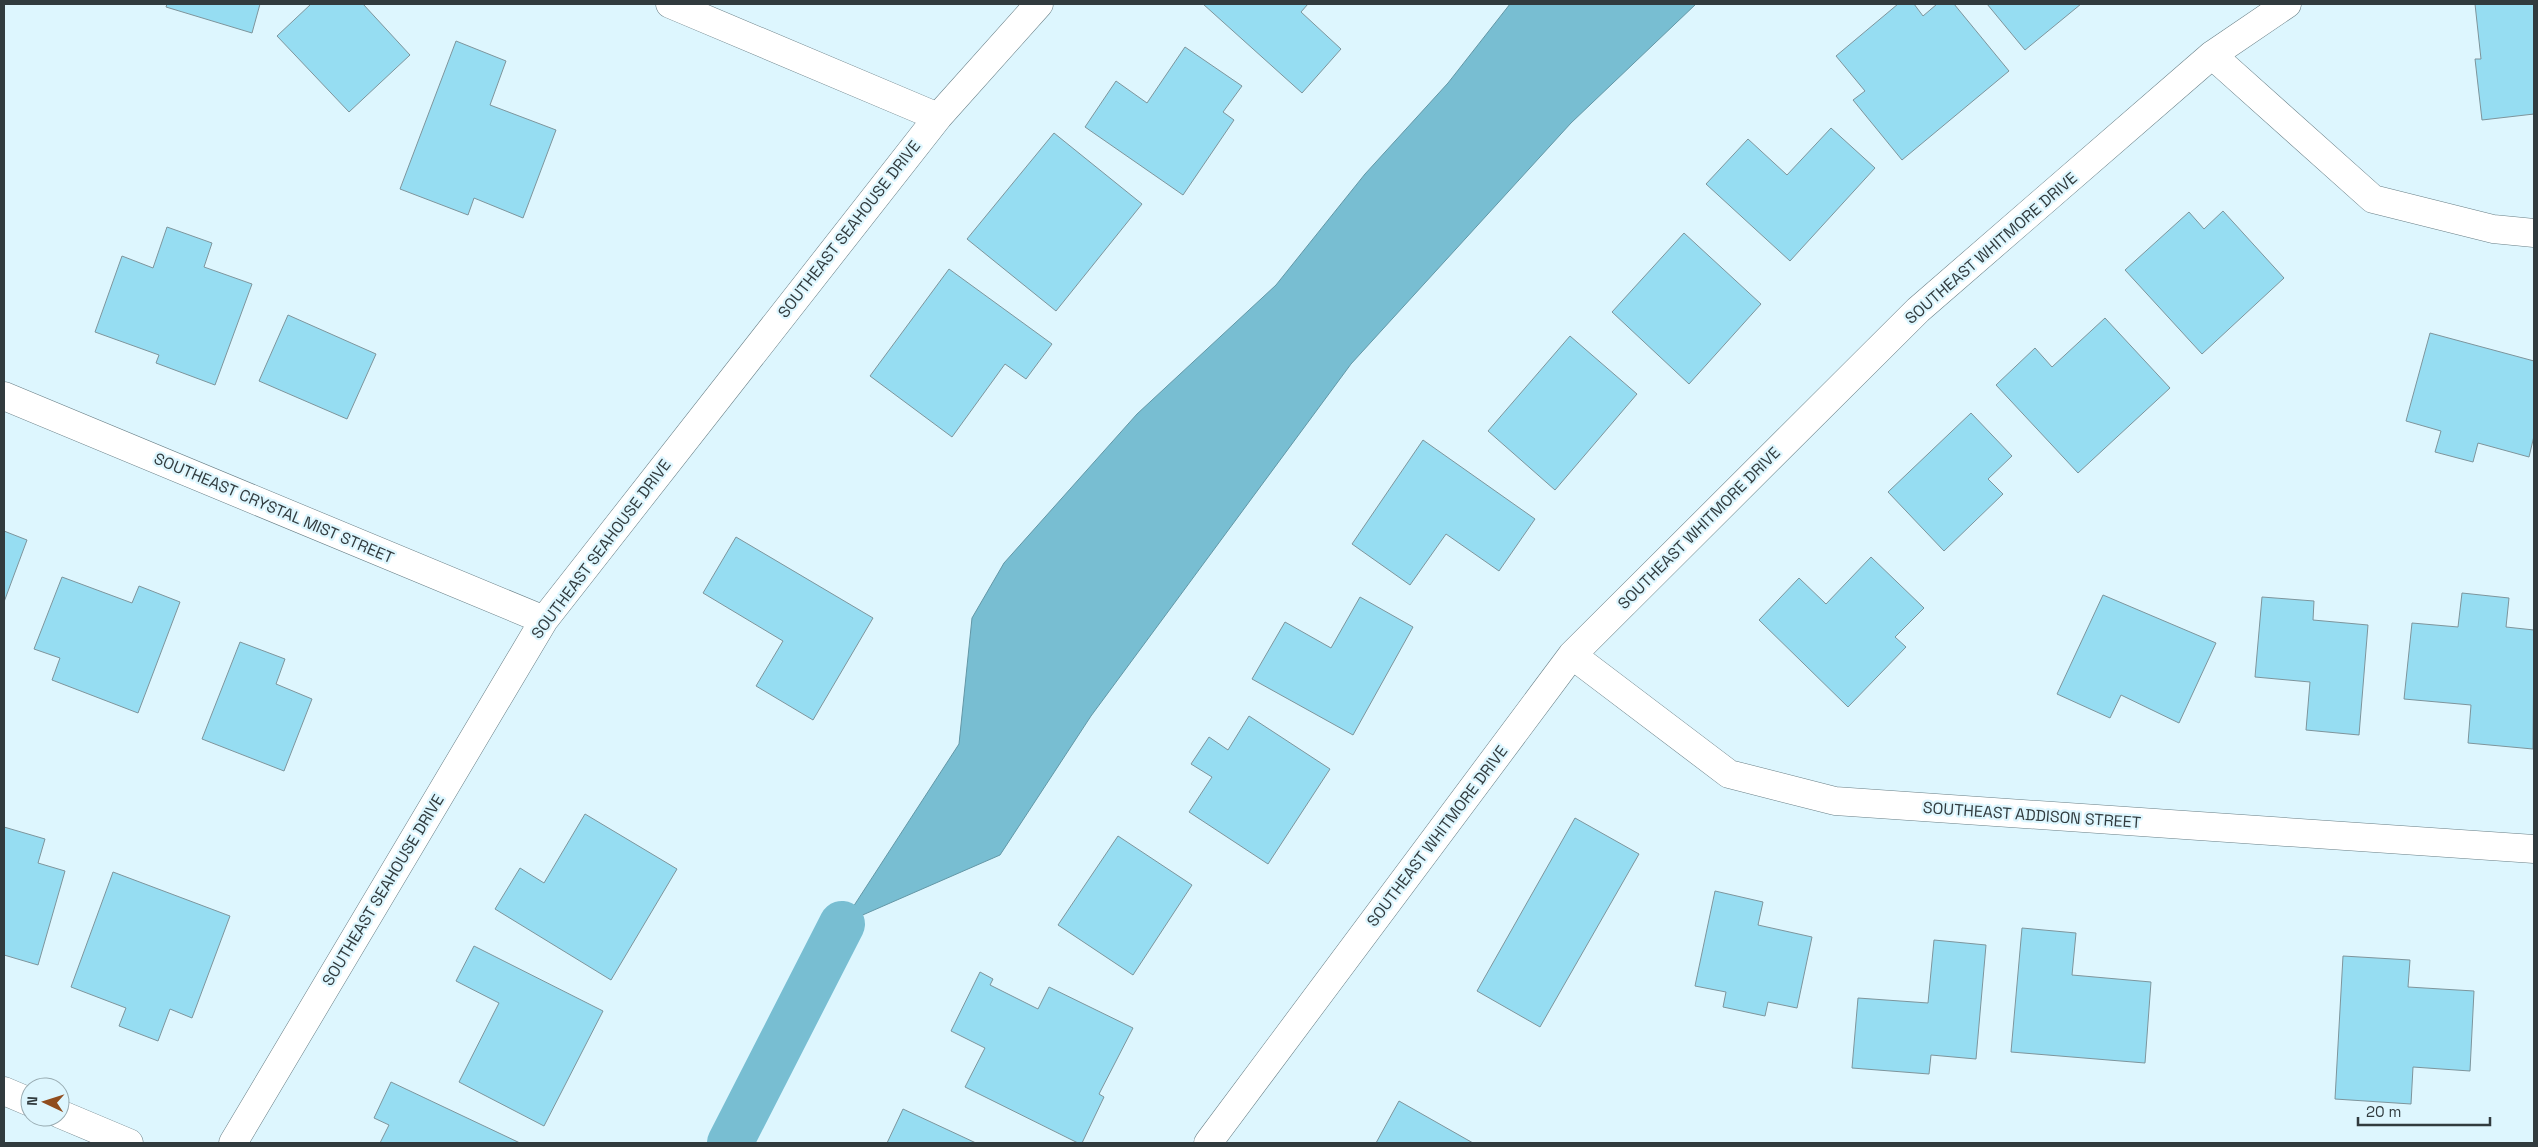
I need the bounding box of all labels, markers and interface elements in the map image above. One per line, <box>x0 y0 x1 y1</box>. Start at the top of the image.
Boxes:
street label: SOUTHEAST SEAHOUSE DRIVE <box>773 136 925 322</box>
street label: SOUTHEAST WHITMORE DRIVE <box>1901 167 2081 329</box>
street label: SOUTHEAST WHITMORE DRIVE <box>1613 442 1785 614</box>
street label: SOUTHEAST CRYSTAL MIST STREET <box>151 448 397 568</box>
street label: SOUTHEAST SEAHOUSE DRIVE <box>526 455 676 643</box>
street label: SOUTHEAST WHITMORE DRIVE <box>1362 741 1512 931</box>
street label: SOUTHEAST SEAHOUSE DRIVE <box>317 790 449 990</box>
street label: SOUTHEAST ADDISON STREET <box>1922 797 2142 833</box>
north arrow <box>20 1077 70 1127</box>
scale bar <box>2358 1094 2490 1126</box>
text: N <box>23 1096 41 1106</box>
text: 20 m <box>2366 1102 2401 1121</box>

